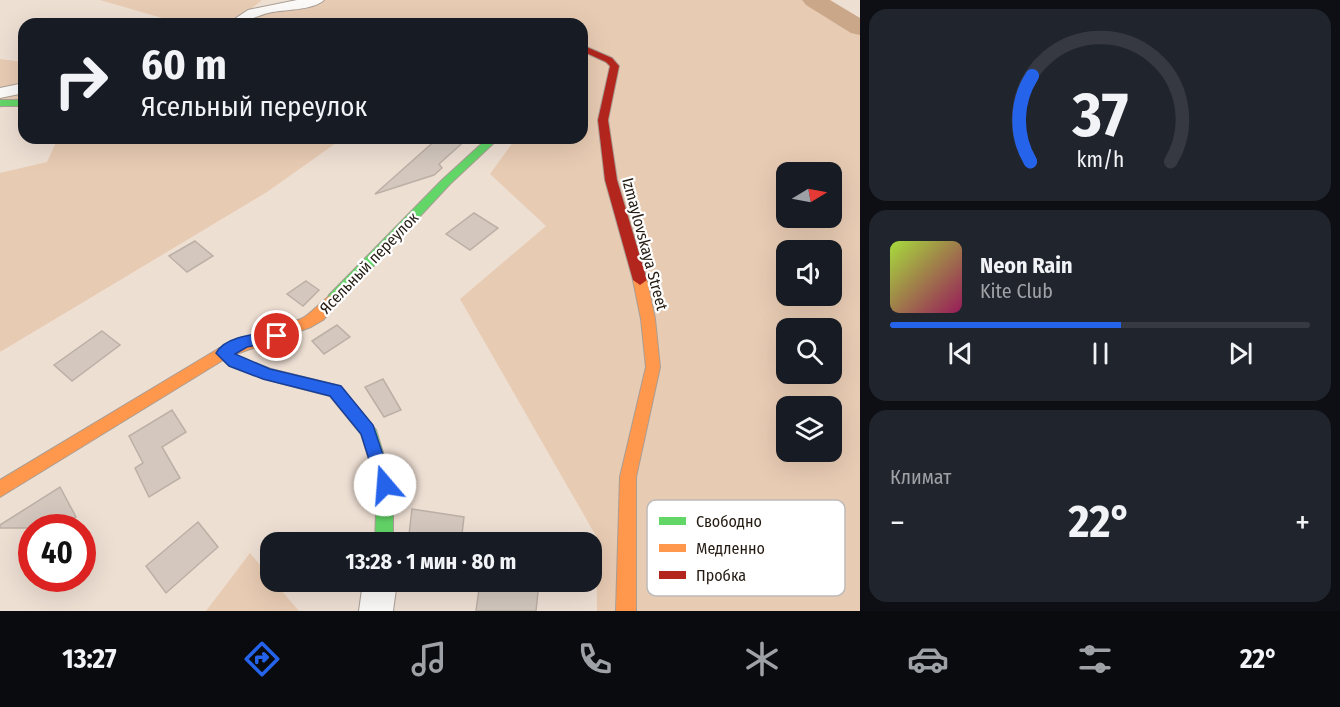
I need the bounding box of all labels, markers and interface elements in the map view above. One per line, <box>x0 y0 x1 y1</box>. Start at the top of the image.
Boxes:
text: 60 m <box>141 40 227 90</box>
icon: right <box>42 42 120 120</box>
text: 37 <box>1071 78 1128 153</box>
text: Ясельный переулок <box>141 91 367 123</box>
text: km/h <box>1076 147 1124 173</box>
north arrow <box>776 162 842 228</box>
map controls <box>776 162 842 462</box>
street label: Izmaylovskaya Street <box>618 176 672 313</box>
street label: Ясельный переулок <box>316 208 423 318</box>
button: sound <box>776 240 842 306</box>
text: Neon Rain <box>980 252 1073 279</box>
text: Kite Club <box>980 279 1053 303</box>
pin <box>251 310 302 361</box>
button: search <box>776 318 842 384</box>
icon: arrive <box>260 319 293 352</box>
icon: previous <box>944 337 977 370</box>
icon: pause <box>1084 337 1117 370</box>
icon: next <box>1224 337 1257 370</box>
button: layers <box>776 396 842 462</box>
position arrow <box>353 453 417 517</box>
text: Климат <box>890 465 951 489</box>
text: 22° <box>1069 495 1131 549</box>
legend <box>647 500 845 596</box>
text: − <box>890 503 905 543</box>
text: + <box>1295 503 1310 543</box>
text: Свободно <box>696 512 762 531</box>
speed limit sign: 40 <box>18 514 96 592</box>
text: Медленно <box>696 539 765 558</box>
text: 13:28 · 1 мин · 80 m <box>346 548 516 575</box>
text: Пробка <box>696 566 746 585</box>
icon: directions <box>241 638 283 680</box>
icon: music <box>408 638 450 680</box>
icon: phone <box>574 638 616 680</box>
icon: climate <box>741 638 783 680</box>
icon: car <box>907 638 949 680</box>
icon: filters <box>1074 638 1116 680</box>
text: 13:27 <box>62 643 117 675</box>
text: 22° <box>1240 643 1278 675</box>

